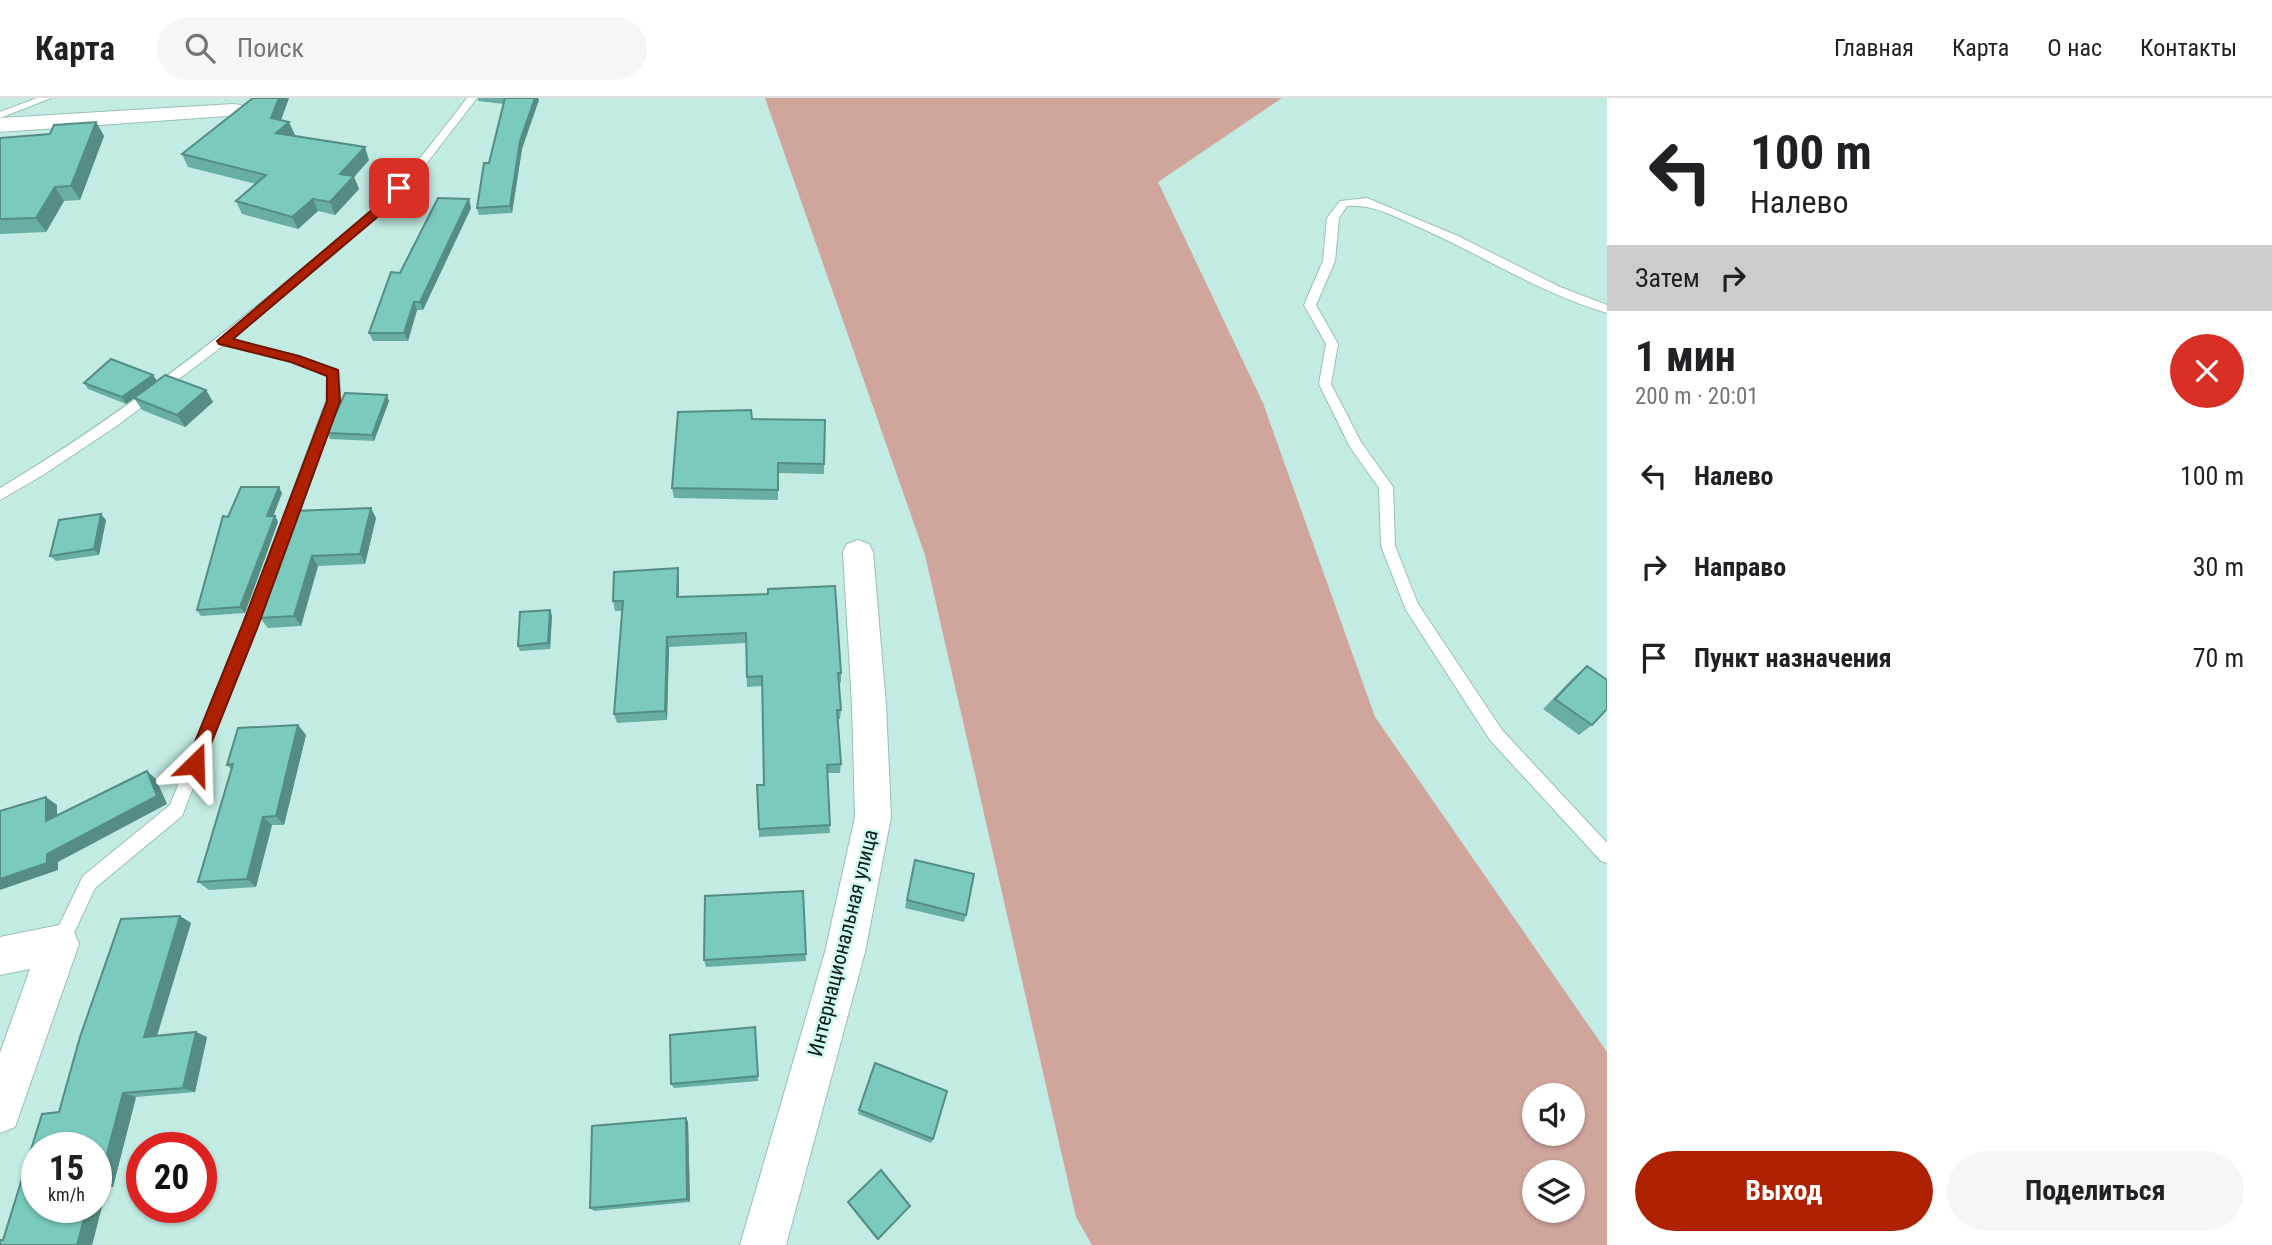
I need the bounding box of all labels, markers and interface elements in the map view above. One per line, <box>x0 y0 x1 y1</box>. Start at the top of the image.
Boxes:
search box <box>157 17 647 80</box>
text: Карта <box>35 29 115 68</box>
icon: search <box>181 29 219 67</box>
text: Поиск <box>237 33 304 63</box>
text: Главная <box>1834 34 1914 62</box>
text: Карта <box>1952 34 2009 62</box>
text: О нас <box>2047 34 2102 62</box>
text: Контакты <box>2140 34 2237 62</box>
text: 100 m <box>1750 124 1872 181</box>
icon: left <box>1635 126 1726 217</box>
pin <box>369 158 429 218</box>
icon: arrive <box>380 169 418 207</box>
text: Налево <box>1750 183 1849 221</box>
icon: right <box>1714 259 1752 297</box>
text: Затем <box>1635 263 1700 293</box>
text: 1 мин <box>1635 332 1736 381</box>
button: close <box>2170 334 2244 408</box>
text: 200 m · 20:01 <box>1635 383 1759 410</box>
icon: left <box>1635 457 1673 495</box>
text: Налево <box>1694 461 1774 491</box>
text: 100 m <box>2180 461 2244 491</box>
icon: right <box>1635 548 1673 586</box>
text: Направо <box>1694 552 1786 582</box>
text: 30 m <box>2193 552 2244 582</box>
icon: arrive <box>1635 639 1673 677</box>
text: Пункт назначения <box>1694 643 1892 673</box>
text: 70 m <box>2193 643 2244 673</box>
position arrow <box>158 727 232 801</box>
street label: Интернациональная улица <box>803 827 883 1059</box>
map controls <box>1522 1083 1585 1223</box>
button: sound <box>1522 1083 1585 1146</box>
speed limit sign: 20 <box>126 1132 217 1223</box>
text: 15 <box>49 1148 84 1189</box>
button: Выход <box>1635 1151 1933 1231</box>
button: Поделиться <box>1947 1151 2244 1231</box>
button: layers <box>1522 1160 1585 1223</box>
text: km/h <box>48 1184 85 1205</box>

